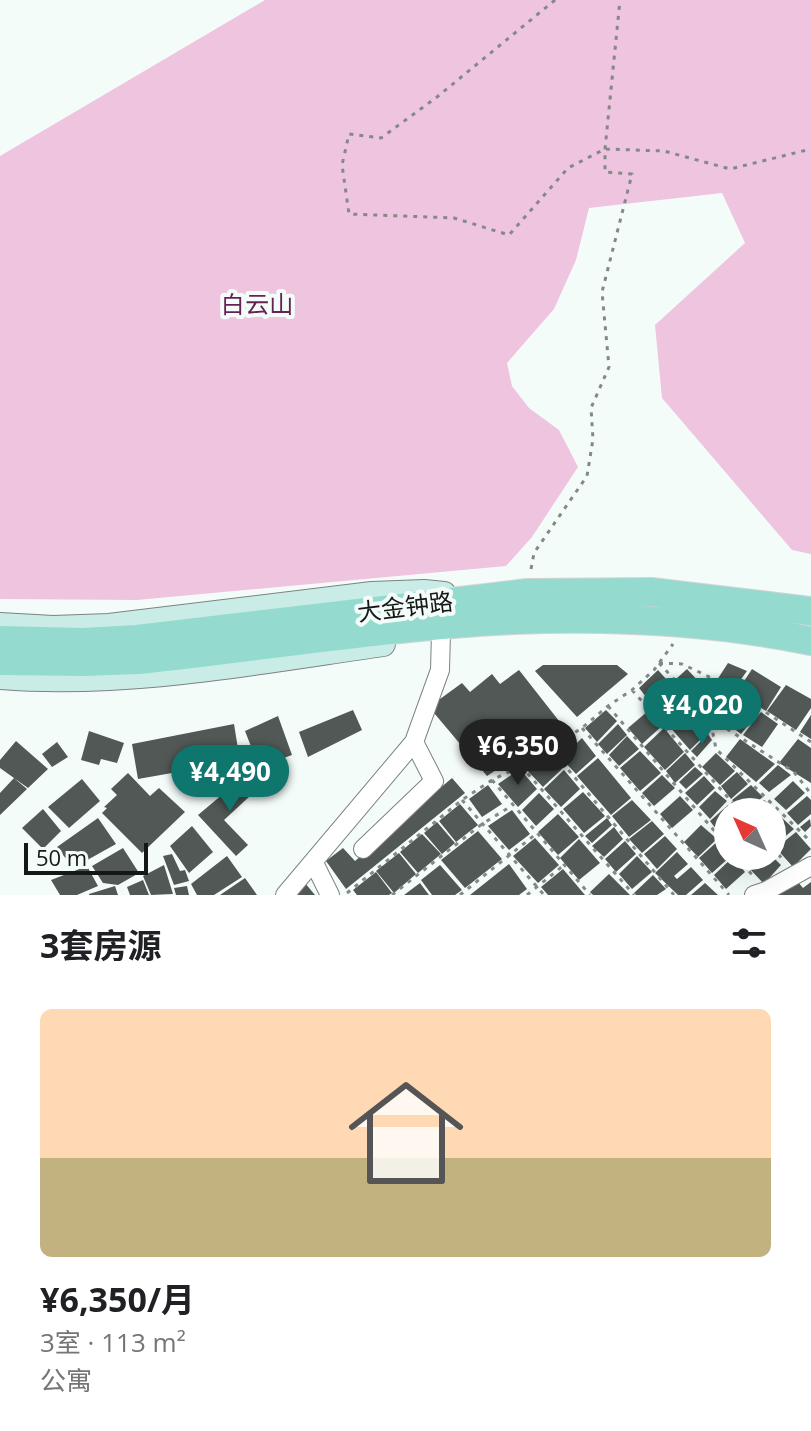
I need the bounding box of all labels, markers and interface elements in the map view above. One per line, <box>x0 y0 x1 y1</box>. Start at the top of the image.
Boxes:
park label: 白云山 <box>221 287 293 320</box>
street label: 大金钟路 <box>355 584 455 628</box>
pin: ¥4,020 <box>637 678 767 746</box>
text: ¥4,020 <box>661 686 743 722</box>
pin: ¥6,350 <box>453 719 583 787</box>
text: ¥6,350 <box>477 727 559 763</box>
pin: ¥4,490 <box>165 745 295 813</box>
text: ¥4,490 <box>189 753 271 789</box>
north arrow <box>714 798 786 870</box>
map controls <box>714 798 786 870</box>
scale bar <box>24 839 148 875</box>
text: 50 m <box>36 842 87 872</box>
icon: filters <box>727 921 771 965</box>
text: 3套房源 <box>40 922 161 968</box>
icon: home <box>334 1061 478 1205</box>
text: ¥6,350/月 <box>40 1276 195 1322</box>
text: 3室 · 113 m² <box>40 1324 186 1360</box>
text: 公寓 <box>40 1362 92 1398</box>

